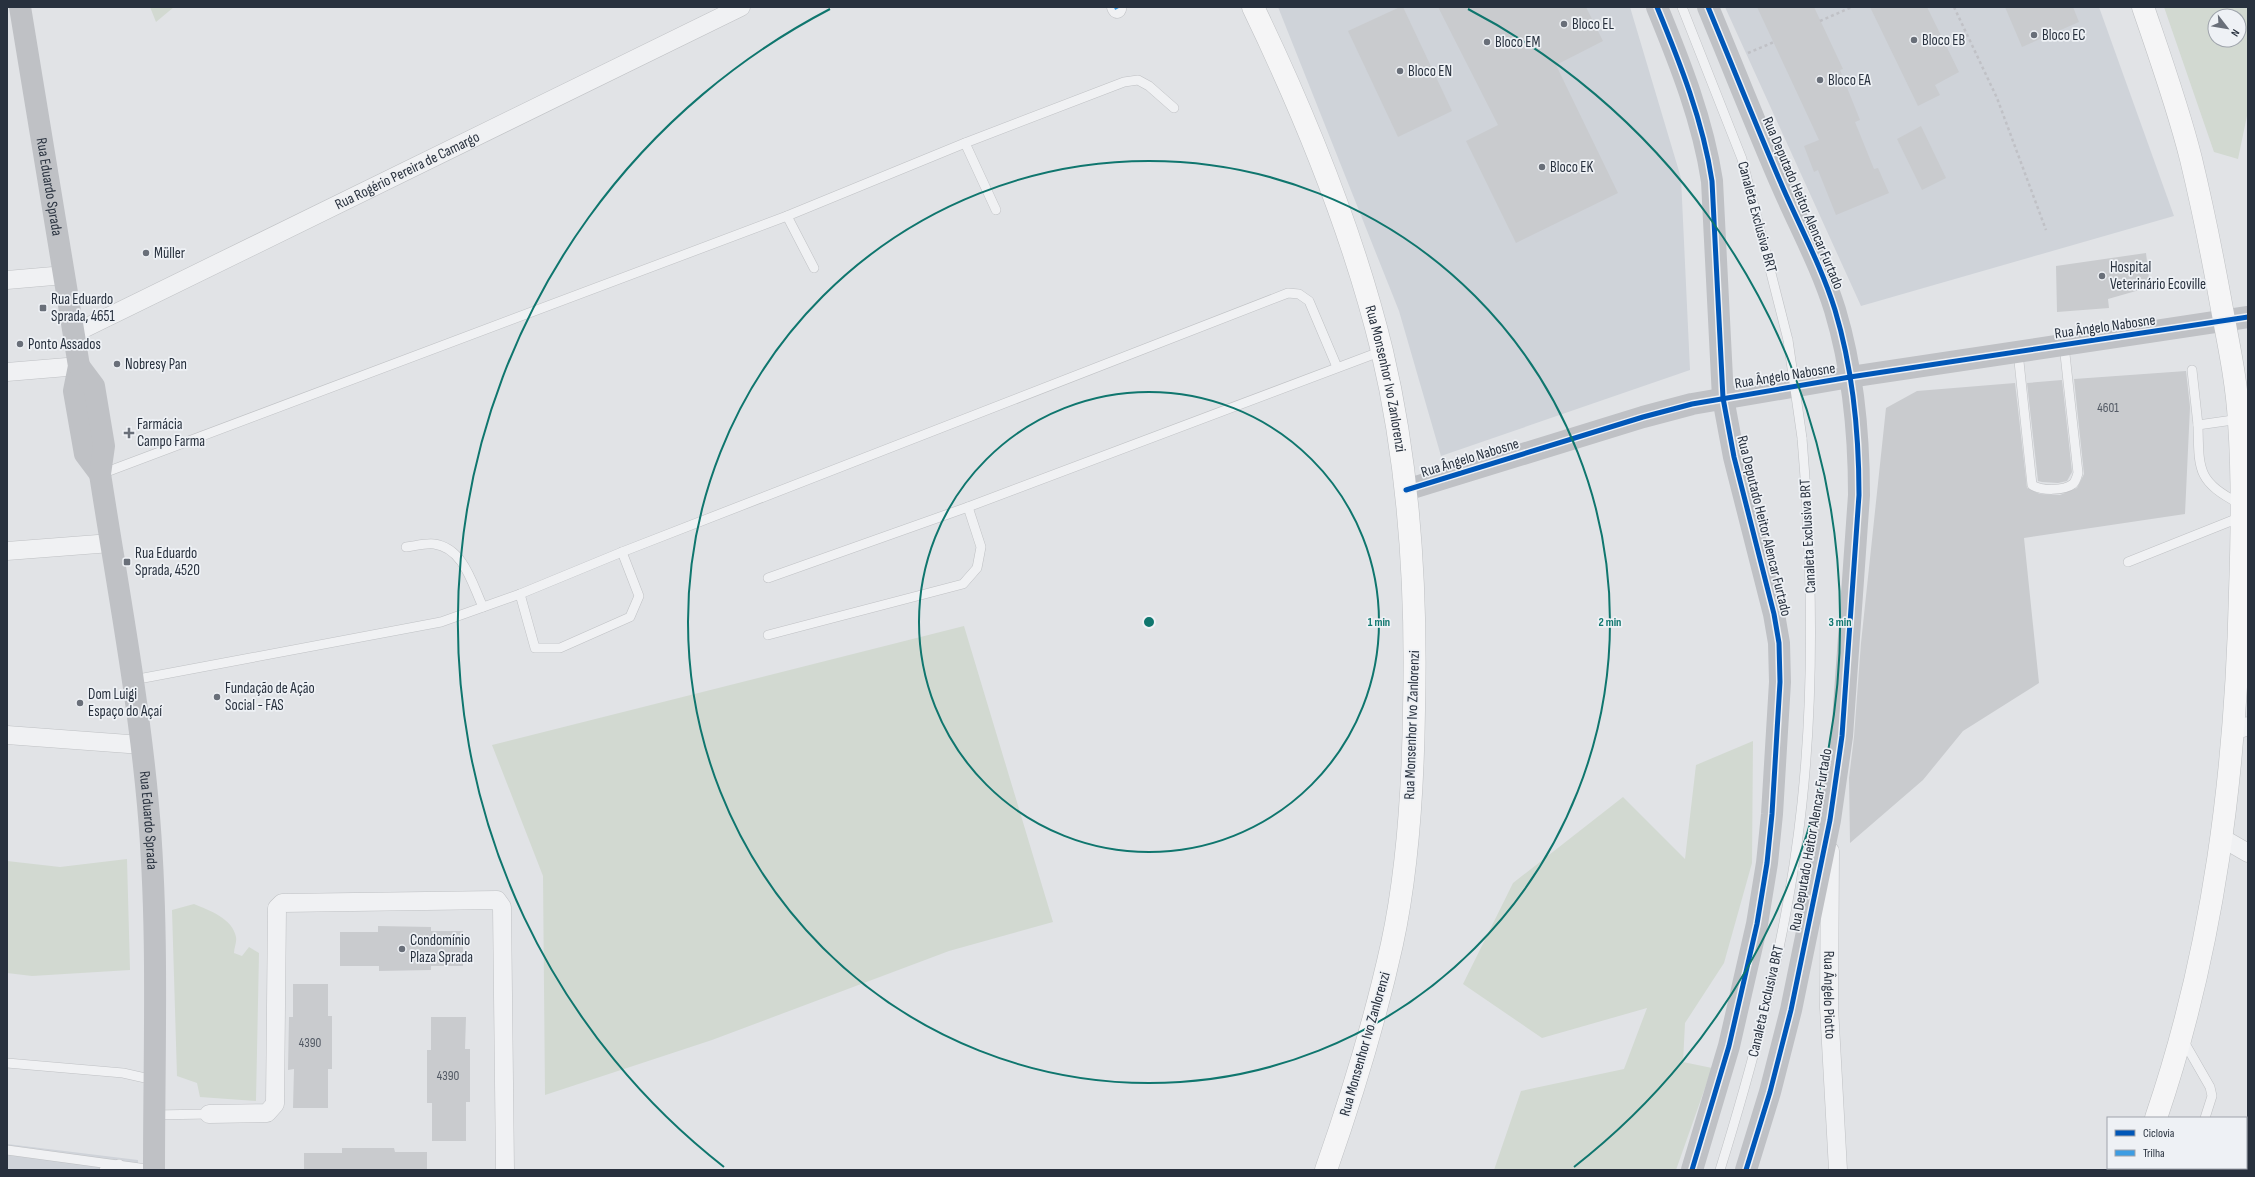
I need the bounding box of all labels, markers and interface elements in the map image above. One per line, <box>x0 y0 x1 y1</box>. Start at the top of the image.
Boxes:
north arrow <box>2207 8 2247 48</box>
place label: Bloco EL <box>1572 15 1614 34</box>
marker: Bloco EL <box>1559 19 1569 29</box>
place label: Bloco EC <box>2042 26 2086 45</box>
text: N <box>2228 27 2242 39</box>
marker: Bloco EC <box>2029 30 2039 40</box>
place label: Bloco EB <box>1922 31 1965 50</box>
place label: Bloco EM <box>1495 33 1540 52</box>
marker: Bloco EB <box>1909 35 1919 45</box>
marker: Bloco EM <box>1482 37 1492 47</box>
place label: Bloco EN <box>1408 62 1452 81</box>
marker: Bloco EN <box>1395 66 1405 76</box>
place label: Bloco EA <box>1828 71 1871 90</box>
marker: Bloco EA <box>1815 75 1825 85</box>
street label: Rua Deputado Heitor Alencar Furtado <box>1758 114 1848 292</box>
street label: Rua Rogério Pereira de Camargo <box>332 127 483 214</box>
street label: Rua Eduardo Sprada <box>32 136 67 237</box>
place label: Bloco EK <box>1550 158 1593 177</box>
street label: Canaleta Exclusiva BRT <box>1733 159 1781 275</box>
marker: Bloco EK <box>1537 162 1547 172</box>
place label: Müller <box>154 244 186 263</box>
marker: Müller <box>141 248 151 258</box>
place label: Hospital Veterinário Ecoville <box>2110 258 2206 294</box>
marker: Hospital Veterinário Ecoville <box>2097 271 2107 281</box>
place label: Rua Eduardo Sprada, 4651 <box>51 290 116 326</box>
marker: Rua Eduardo Sprada, 4651 <box>38 303 48 313</box>
street label: Rua Monsenhor Ivo Zanlorenzi <box>1361 303 1410 453</box>
street label: Rua Ângelo Nabosne <box>2053 311 2157 343</box>
place label: Ponto Assados <box>28 335 101 354</box>
marker: Ponto Assados <box>15 339 25 349</box>
place label: Nobresy Pan <box>125 355 187 374</box>
marker: Nobresy Pan <box>112 359 122 369</box>
street label: Rua Ângelo Nabosne <box>1733 359 1837 393</box>
house number: 4601 <box>2097 400 2119 416</box>
place label: Farmácia Campo Farma <box>137 415 205 451</box>
marker: Farmácia Campo Farma <box>124 428 134 438</box>
street label: Rua Ângelo Nabosne <box>1419 434 1521 482</box>
street label: Rua Deputado Heitor Alencar Furtado <box>1732 434 1796 618</box>
street label: Canaleta Exclusiva BRT <box>1796 478 1820 594</box>
place label: Rua Eduardo Sprada, 4520 <box>135 544 200 580</box>
marker: Rua Eduardo Sprada, 4520 <box>122 557 132 567</box>
centre of rings <box>1142 615 1156 629</box>
text: 1 min <box>1368 615 1390 630</box>
text: 2 min <box>1599 615 1621 630</box>
text: 3 min <box>1829 615 1851 630</box>
street label: Rua Monsenhor Ivo Zanlorenzi <box>1400 650 1424 800</box>
place label: Fundação de Ação Social - FAS <box>225 679 315 715</box>
place label: Dom Luigi Espaço do Açaí <box>88 685 162 721</box>
marker: Fundação de Ação Social - FAS <box>212 692 222 702</box>
marker: Dom Luigi Espaço do Açaí <box>75 698 85 708</box>
street label: Rua Deputado Heitor Alencar Furtado <box>1786 747 1836 933</box>
street label: Rua Eduardo Sprada <box>135 770 162 871</box>
place label: Condomínio Plaza Sprada <box>410 931 473 967</box>
street label: Canaleta Exclusiva BRT <box>1744 943 1788 1059</box>
marker: Condomínio Plaza Sprada <box>397 944 407 954</box>
street label: Rua Ângelo Piotto <box>1819 951 1840 1040</box>
street label: Rua Monsenhor Ivo Zanlorenzi <box>1335 969 1395 1118</box>
house number: 4390 <box>299 1035 321 1051</box>
house number: 4390 <box>437 1068 459 1084</box>
legend <box>2107 1117 2247 1169</box>
text: Ciclovia <box>2143 1126 2175 1141</box>
text: Trilha <box>2143 1146 2165 1161</box>

